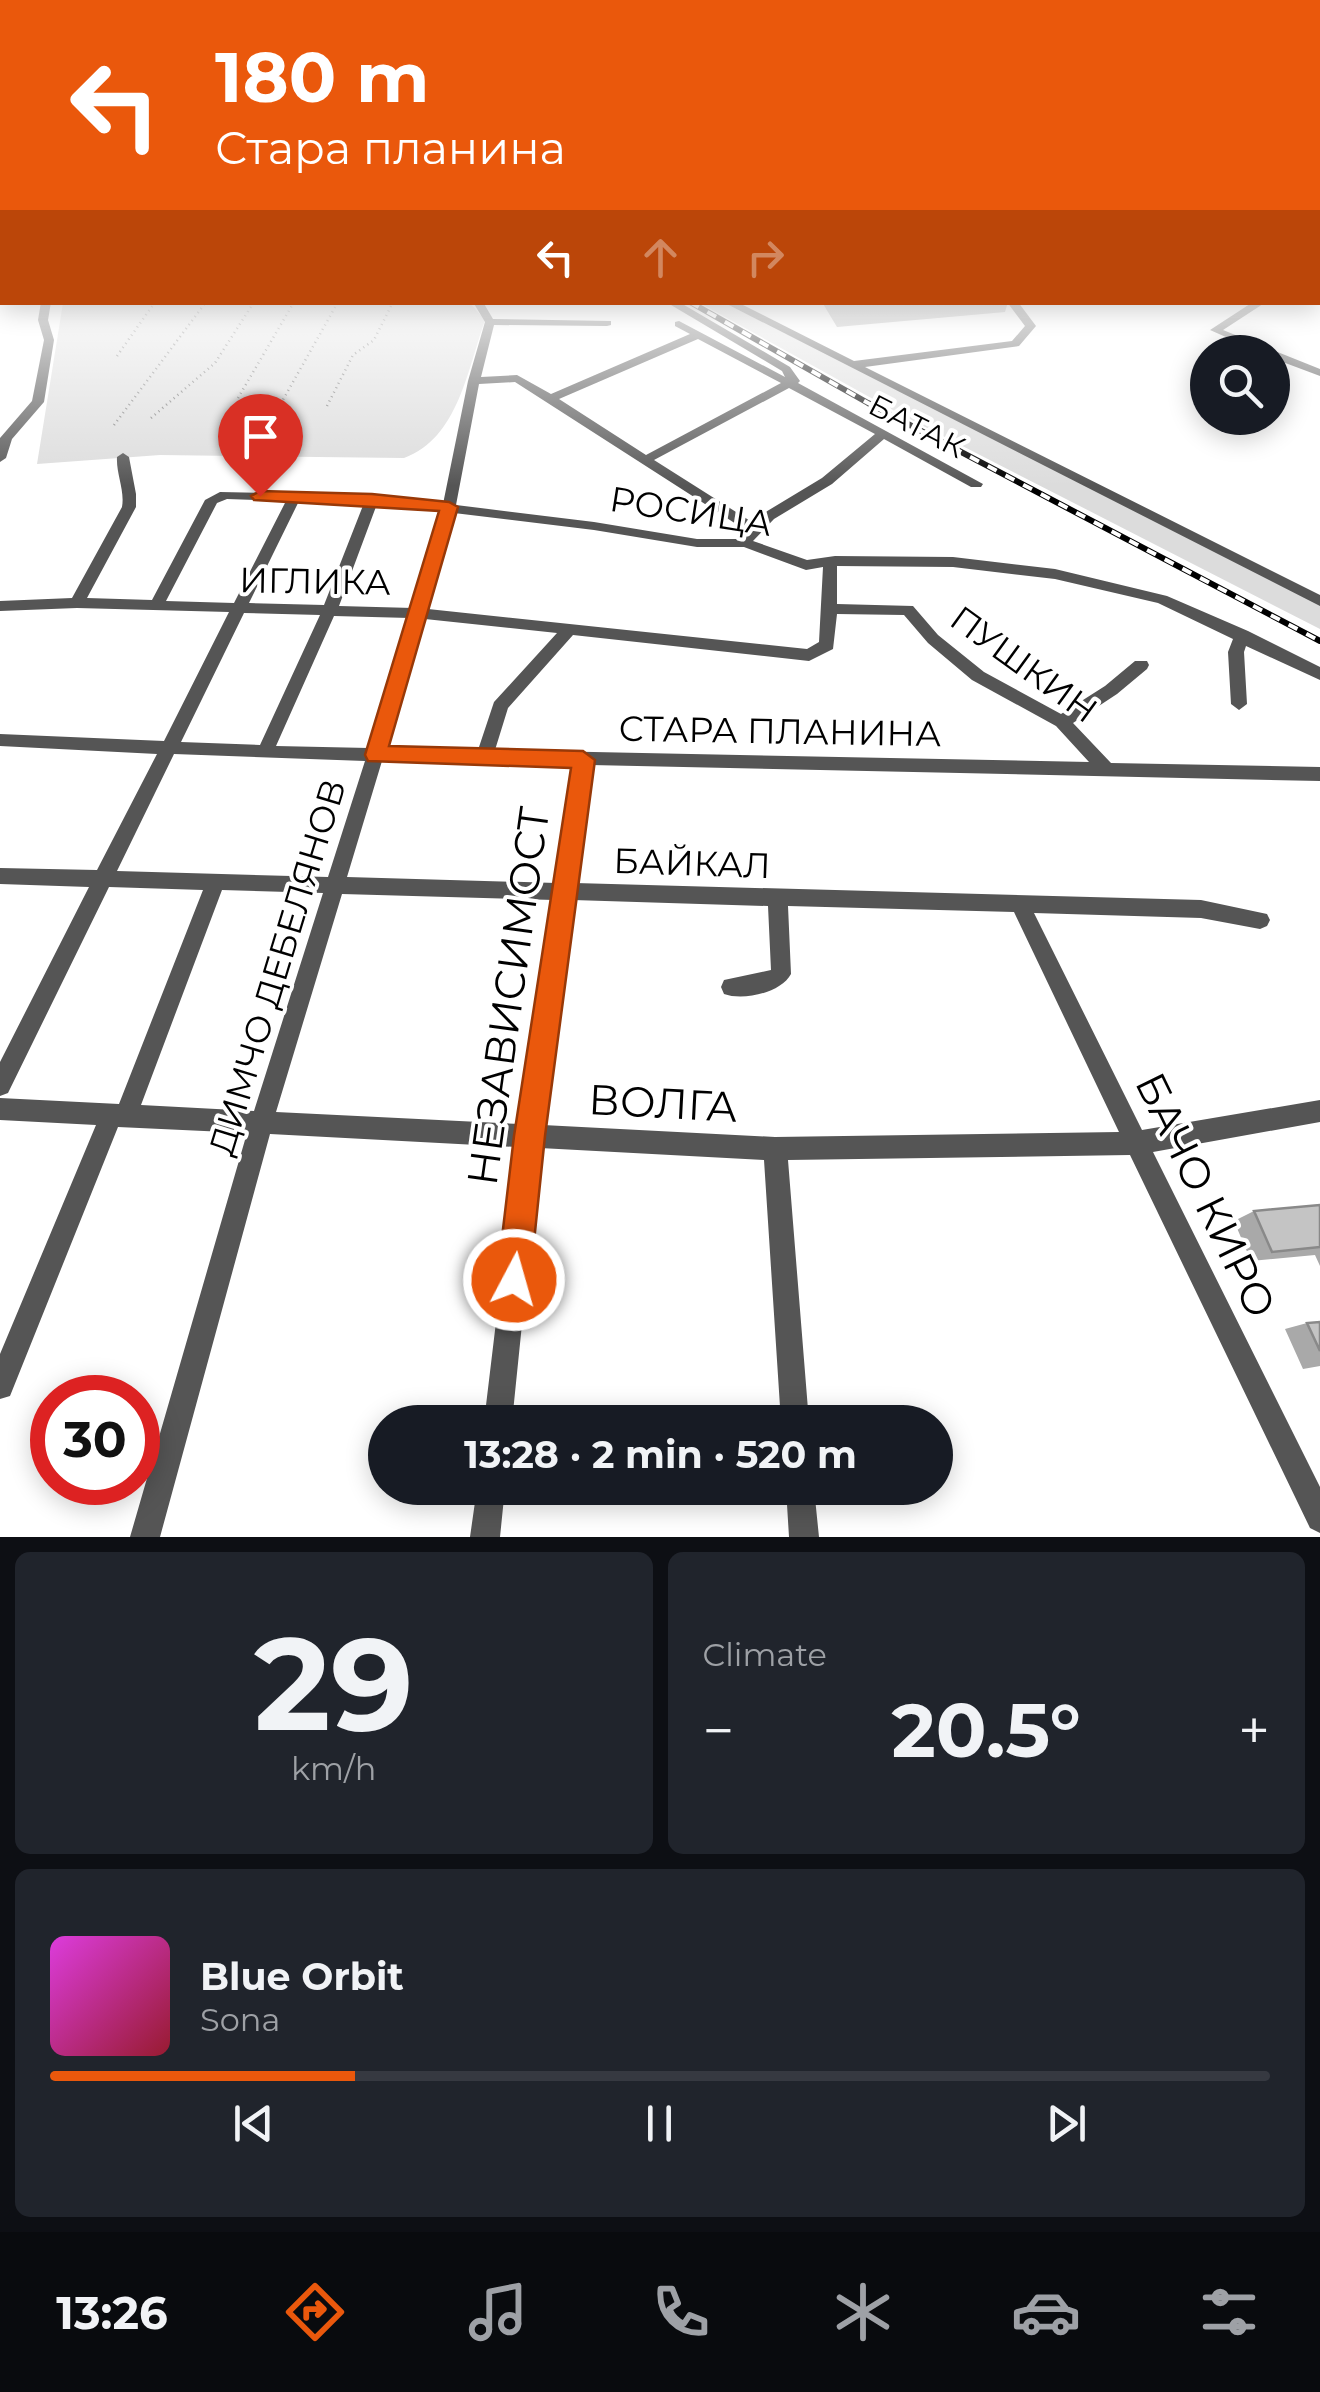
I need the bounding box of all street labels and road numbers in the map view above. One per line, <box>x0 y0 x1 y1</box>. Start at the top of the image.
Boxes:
street label: БАТАК <box>863 386 971 466</box>
street label: РОСИЦА <box>607 477 775 545</box>
street label: ИГЛИКА <box>239 558 391 604</box>
street label: ПУШКИН <box>942 596 1106 732</box>
street label: СТАРА ПЛАНИНА <box>618 707 942 755</box>
street label: ДИМЧО ДЕБЕЛЯНОВ <box>199 774 355 1160</box>
street label: НЕЗАВИСИМОСТ <box>456 803 560 1189</box>
street label: БАЙКАЛ <box>613 839 771 887</box>
street label: БАЧО КИРО <box>1124 1064 1288 1326</box>
street label: ВОЛГА <box>587 1073 739 1133</box>

